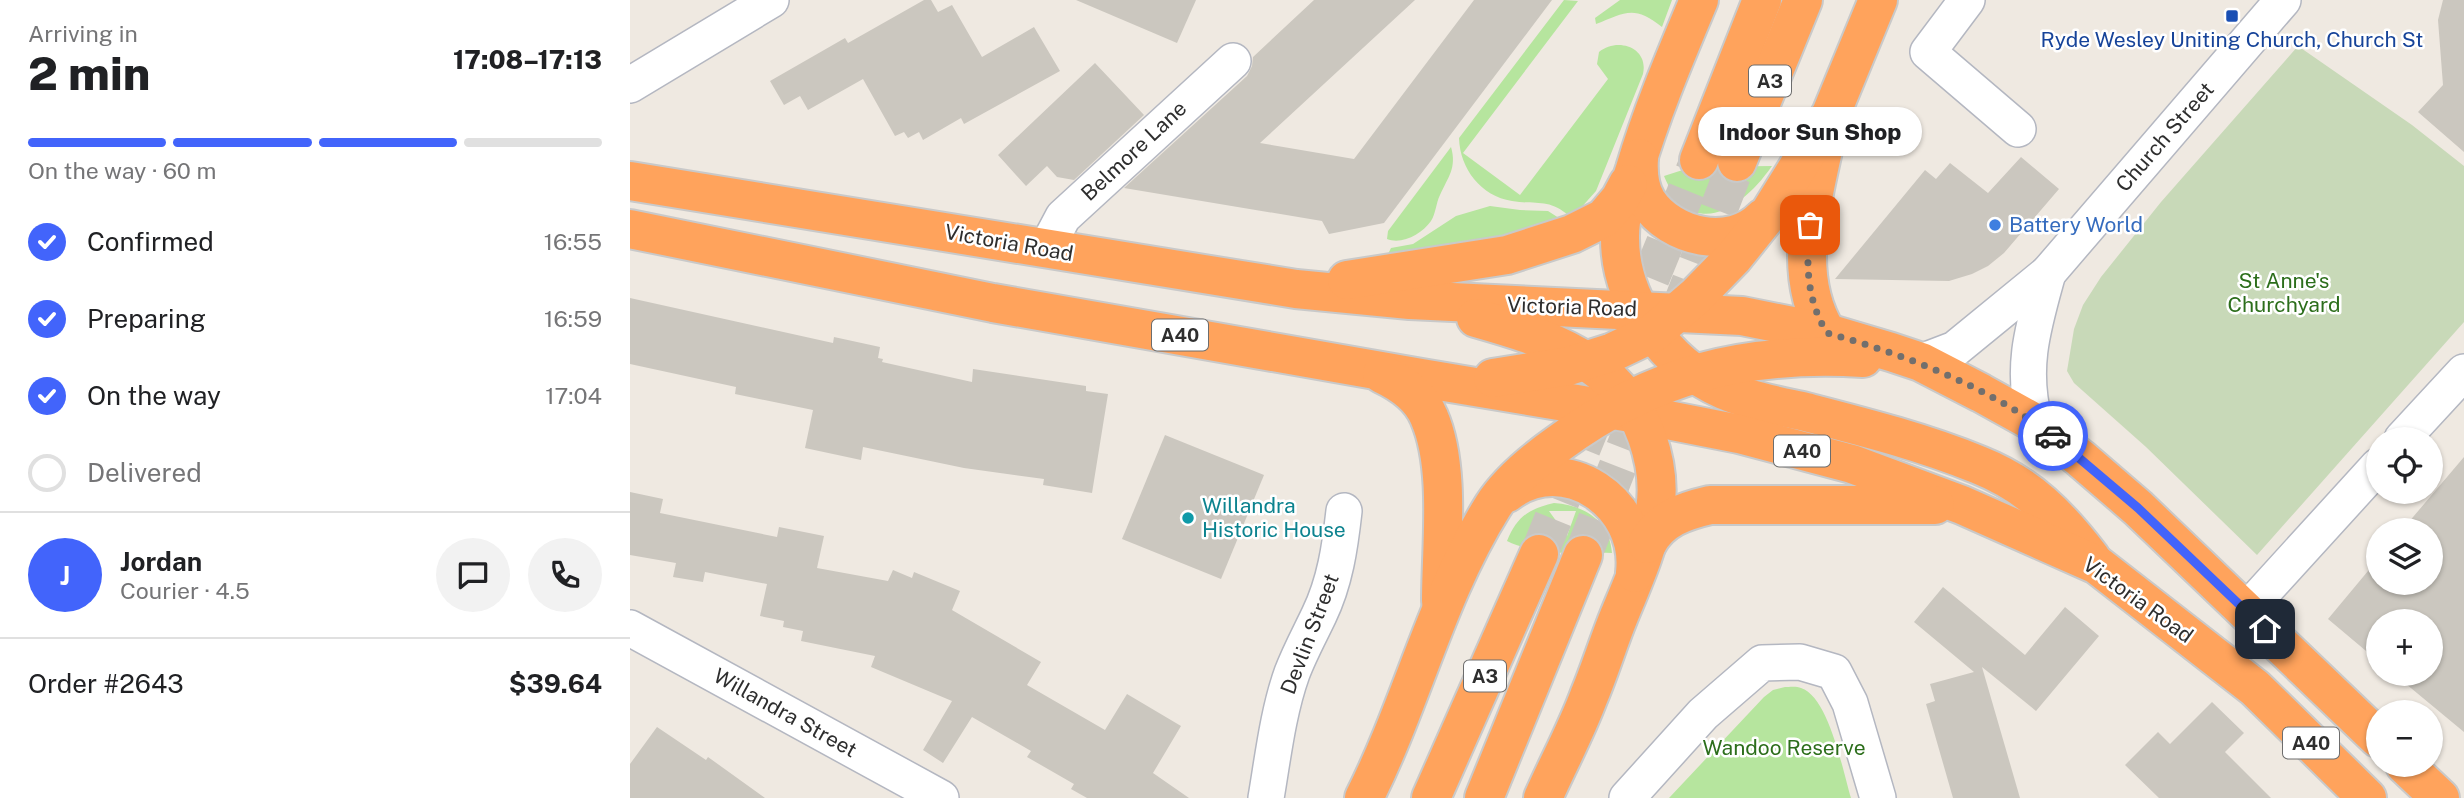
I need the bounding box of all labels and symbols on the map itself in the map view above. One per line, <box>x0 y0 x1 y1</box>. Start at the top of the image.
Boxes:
marker: Ryde Wesley Uniting Church, Church St <box>2224 8 2240 24</box>
place label: Ryde Wesley Uniting Church, Church St <box>2041 27 2423 52</box>
road number: A3 <box>1749 66 1791 96</box>
street label: Church Street <box>2110 77 2219 196</box>
street label: Belmore Lane <box>1076 96 1191 206</box>
callout: Indoor Sun Shop <box>1698 106 1922 155</box>
pin <box>1780 195 1840 255</box>
place label: Battery World <box>2009 212 2143 237</box>
marker: Battery World <box>1987 217 2003 233</box>
street label: Victoria Road <box>943 219 1075 266</box>
park label: St Anne's Churchyard <box>2227 268 2341 317</box>
street label: Victoria Road <box>1507 292 1637 321</box>
road number: A40 <box>1152 320 1208 350</box>
courier <box>2018 401 2088 471</box>
road number: A40 <box>1774 436 1830 466</box>
place label: Willandra Historic House <box>1202 493 1346 542</box>
marker: Willandra Historic House <box>1180 510 1196 526</box>
street label: Victoria Road <box>2078 551 2198 648</box>
street label: Devlin Street <box>1275 570 1344 698</box>
pin <box>2235 599 2295 659</box>
road number: A3 <box>1464 660 1506 692</box>
street label: Willandra Street <box>709 663 861 762</box>
road number: A40 <box>2283 728 2339 758</box>
park label: Wandoo Reserve <box>1702 735 1866 760</box>

